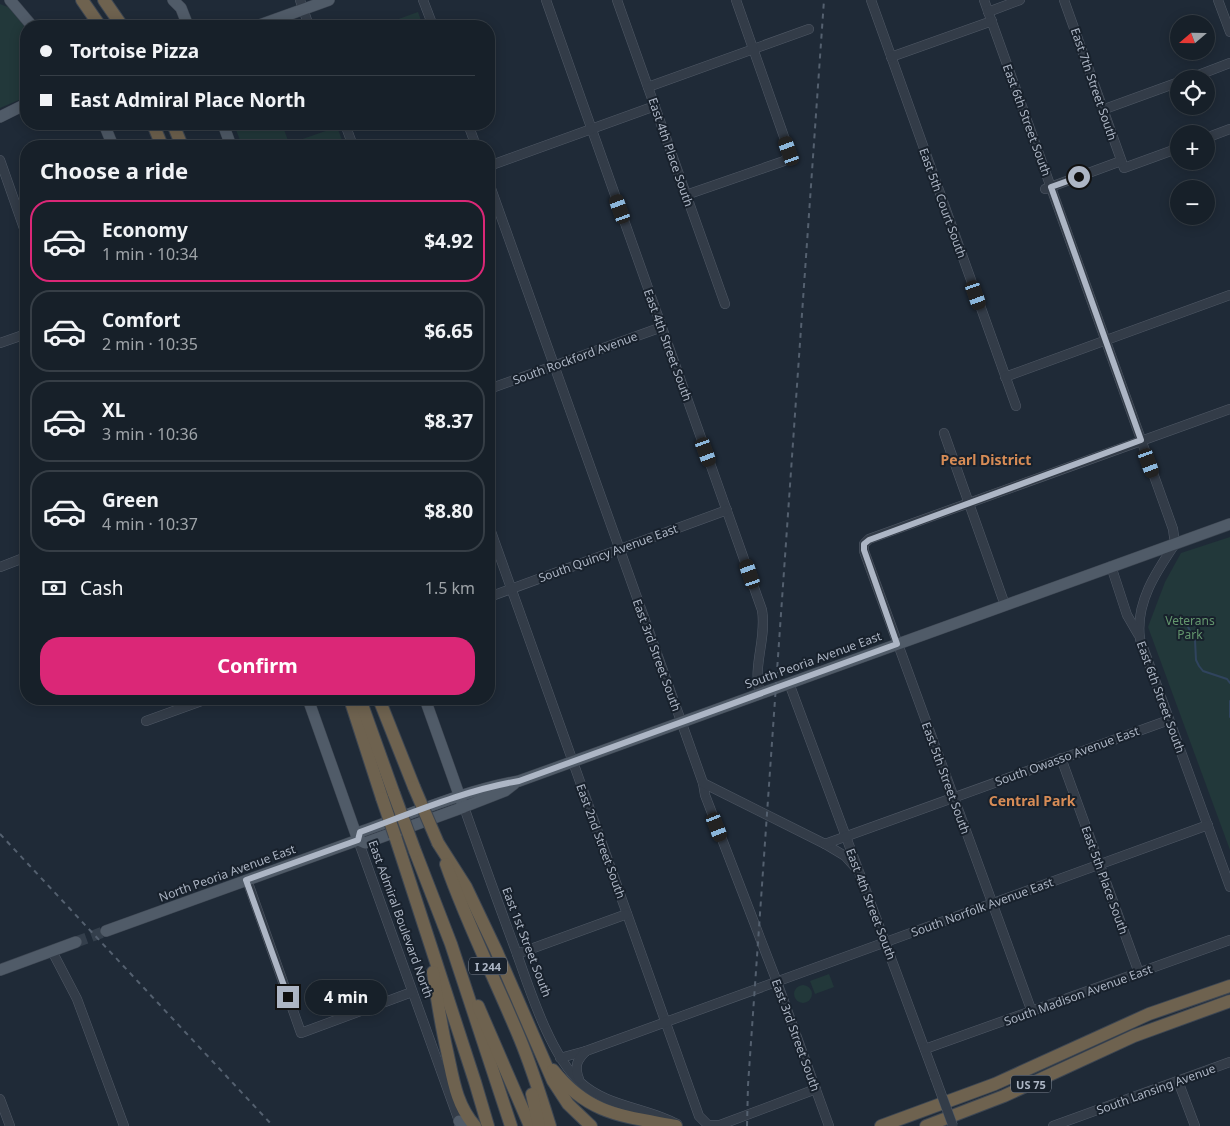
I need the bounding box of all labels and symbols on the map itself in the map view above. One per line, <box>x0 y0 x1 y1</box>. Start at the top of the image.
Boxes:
north arrow <box>1170 15 1215 60</box>
street label: East 7th Street South <box>1067 25 1121 143</box>
street label: East 6th Street South <box>999 62 1055 178</box>
street label: East 4th Place South <box>644 95 698 209</box>
car <box>776 134 801 168</box>
street label: East 5th Court South <box>915 146 971 260</box>
route start <box>1068 166 1090 188</box>
car <box>607 192 632 226</box>
car <box>964 278 987 312</box>
street label: East 4th Street South <box>640 287 696 403</box>
street label: South Rockford Avenue <box>510 327 640 389</box>
car <box>693 435 718 469</box>
car <box>1136 446 1161 480</box>
district label: Pearl District <box>941 450 1031 469</box>
street label: South Quincy Avenue East <box>536 520 681 586</box>
car <box>738 557 761 591</box>
street label: East 3rd Street South <box>629 596 685 714</box>
park label: Veterans Park <box>1165 612 1215 643</box>
street label: South Peoria Avenue East <box>742 627 884 693</box>
street label: East 6th Street South <box>1133 639 1189 755</box>
street label: East 5th Street South <box>918 720 974 836</box>
street label: South Owasso Avenue East <box>993 722 1142 790</box>
street label: East 2nd Street South <box>572 781 630 901</box>
district label: Central Park <box>989 791 1076 810</box>
car <box>704 810 729 844</box>
street label: East 5th Place South <box>1078 823 1132 937</box>
street label: East Admiral Boulevard North <box>364 838 438 1000</box>
street label: North Peoria Avenue East <box>156 840 298 906</box>
street label: East 4th Street South <box>842 846 900 962</box>
street label: South Norfolk Avenue East <box>909 873 1056 941</box>
street label: East 1st Street South <box>498 885 556 999</box>
road number: I 244 <box>469 958 507 974</box>
street label: South Madison Avenue East <box>1002 960 1155 1030</box>
street label: East 3rd Street South <box>768 976 824 1094</box>
callout: 4 min <box>306 980 388 1014</box>
route end <box>277 986 299 1008</box>
street label: South Lansing Avenue <box>1094 1059 1218 1118</box>
road number: US 75 <box>1011 1076 1051 1092</box>

